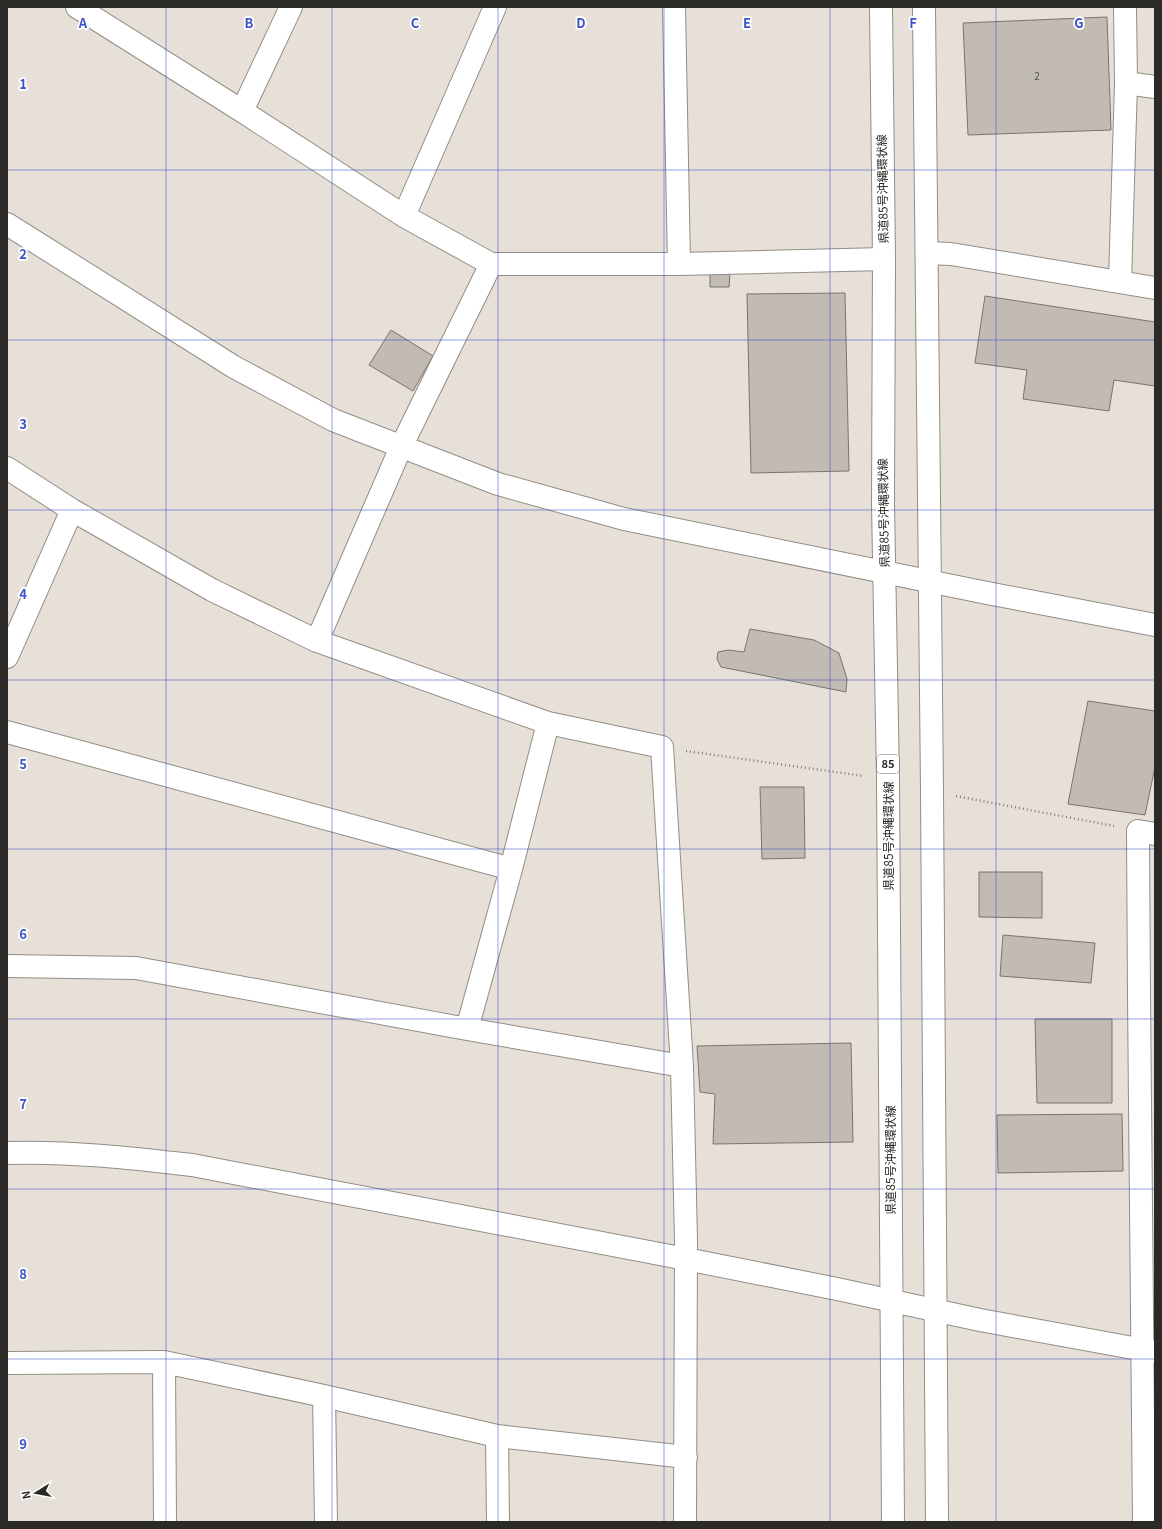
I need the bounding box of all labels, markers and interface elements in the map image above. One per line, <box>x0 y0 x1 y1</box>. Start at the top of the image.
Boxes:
text: A <box>78 13 88 32</box>
text: B <box>245 13 254 32</box>
text: C <box>411 13 420 32</box>
text: D <box>576 13 586 32</box>
text: E <box>743 13 751 32</box>
text: F <box>909 13 917 32</box>
text: G <box>1074 13 1084 32</box>
house number: 2 <box>1034 68 1040 83</box>
text: 1 <box>19 74 27 93</box>
street label: 県道85号沖縄環状線 <box>872 134 891 244</box>
text: 2 <box>19 244 27 263</box>
text: 3 <box>19 414 27 433</box>
street label: 県道85号沖縄環状線 <box>873 458 892 568</box>
text: 4 <box>19 584 27 603</box>
text: 5 <box>19 754 27 773</box>
road number: 85 <box>877 755 899 773</box>
street label: 県道85号沖縄環状線 <box>879 781 896 891</box>
text: 6 <box>19 924 27 943</box>
text: 7 <box>19 1094 27 1113</box>
street label: 県道85号沖縄環状線 <box>881 1105 898 1215</box>
text: 8 <box>19 1264 27 1283</box>
text: 9 <box>19 1434 27 1453</box>
north arrow <box>16 1473 56 1513</box>
text: N <box>17 1490 34 1501</box>

